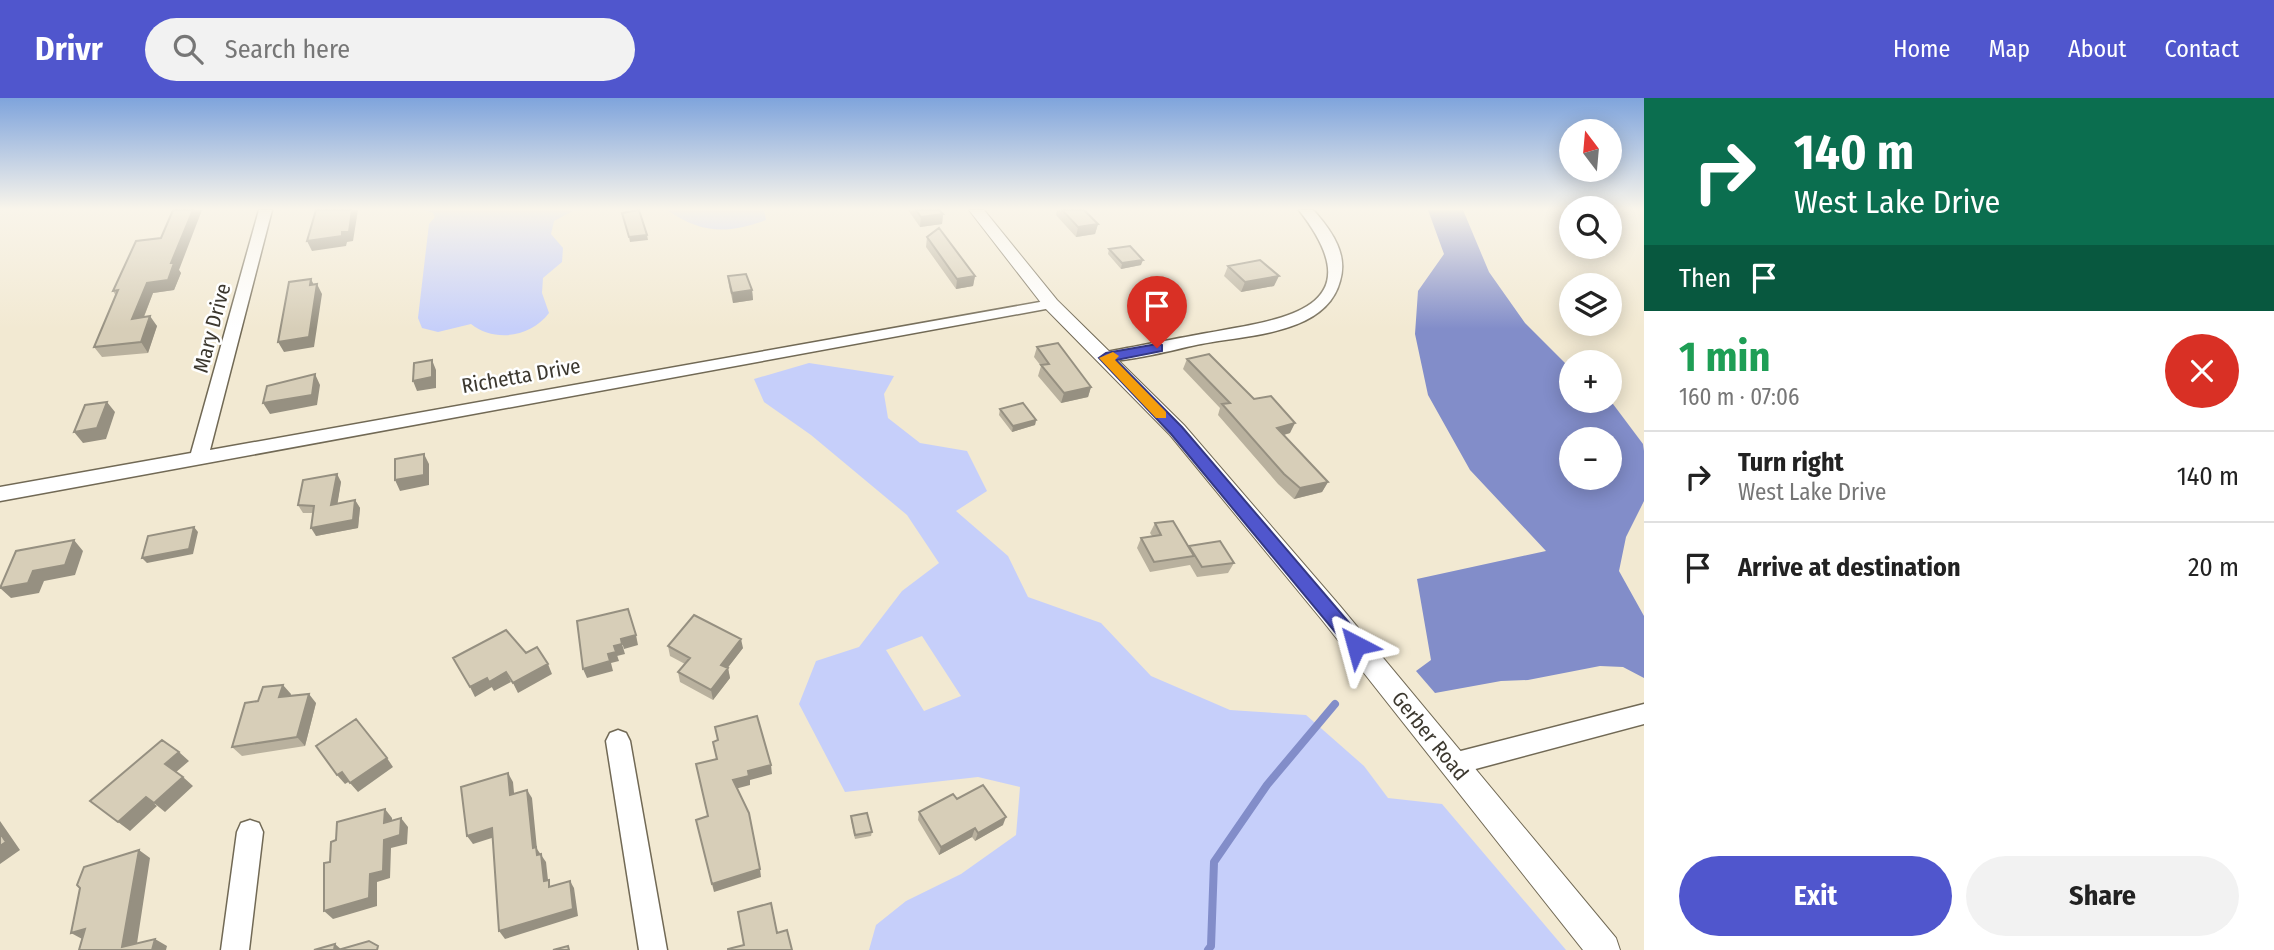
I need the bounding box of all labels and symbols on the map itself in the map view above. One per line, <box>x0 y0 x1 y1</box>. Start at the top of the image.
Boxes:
north arrow <box>1559 119 1622 182</box>
pin <box>1127 276 1187 348</box>
street label: Mary Drive <box>188 281 236 375</box>
street label: Richetta Drive <box>459 353 583 399</box>
position arrow <box>1319 608 1393 682</box>
street label: Gerber Road <box>1386 686 1474 786</box>

